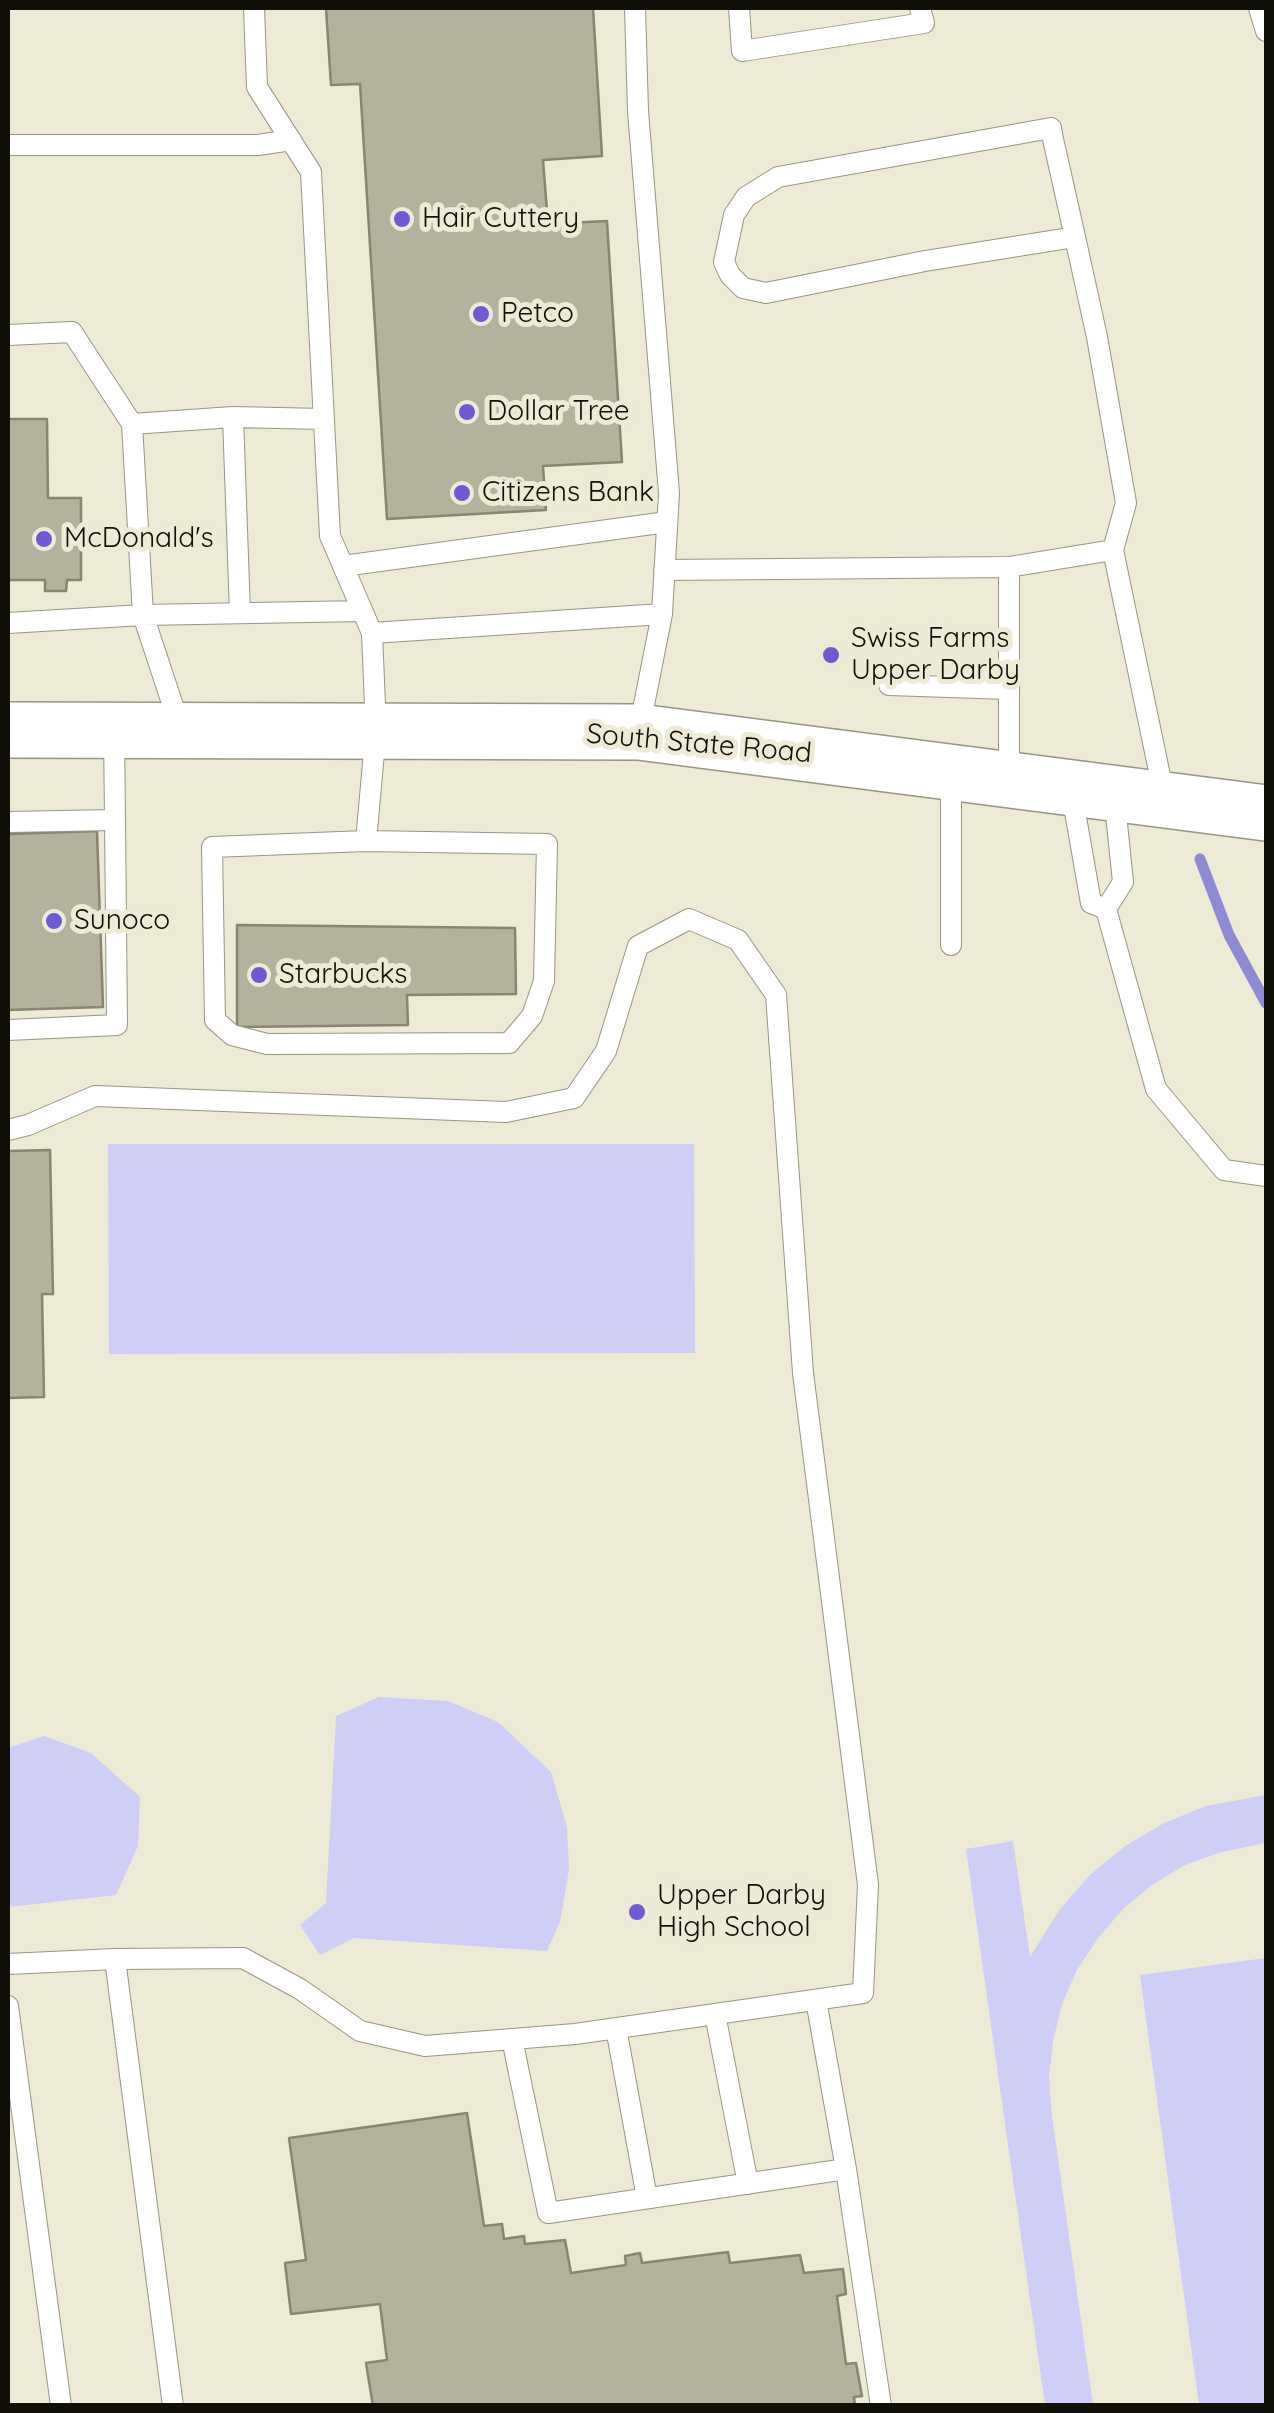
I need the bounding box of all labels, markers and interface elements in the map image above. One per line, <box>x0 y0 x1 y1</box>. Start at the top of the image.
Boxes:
place label: Hair Cuttery <box>422 202 579 236</box>
marker: Hair Cuttery <box>391 208 413 230</box>
place label: Petco <box>501 297 574 331</box>
marker: Petco <box>470 303 492 325</box>
place label: Dollar Tree <box>487 395 630 429</box>
marker: Dollar Tree <box>456 401 478 423</box>
place label: Citizens Bank <box>482 476 654 510</box>
marker: Citizens Bank <box>451 482 473 504</box>
place label: McDonald's <box>64 522 214 556</box>
marker: McDonald's <box>33 528 55 550</box>
place label: Swiss Farms Upper Darby <box>851 622 1020 688</box>
marker: Swiss Farms Upper Darby <box>820 644 842 666</box>
street label: South State Road <box>585 717 813 771</box>
place label: Sunoco <box>74 904 170 938</box>
marker: Sunoco <box>43 910 65 932</box>
place label: Starbucks <box>279 958 407 992</box>
marker: Starbucks <box>248 964 270 986</box>
place label: Upper Darby High School <box>657 1879 826 1945</box>
marker: Upper Darby High School <box>626 1901 648 1923</box>

